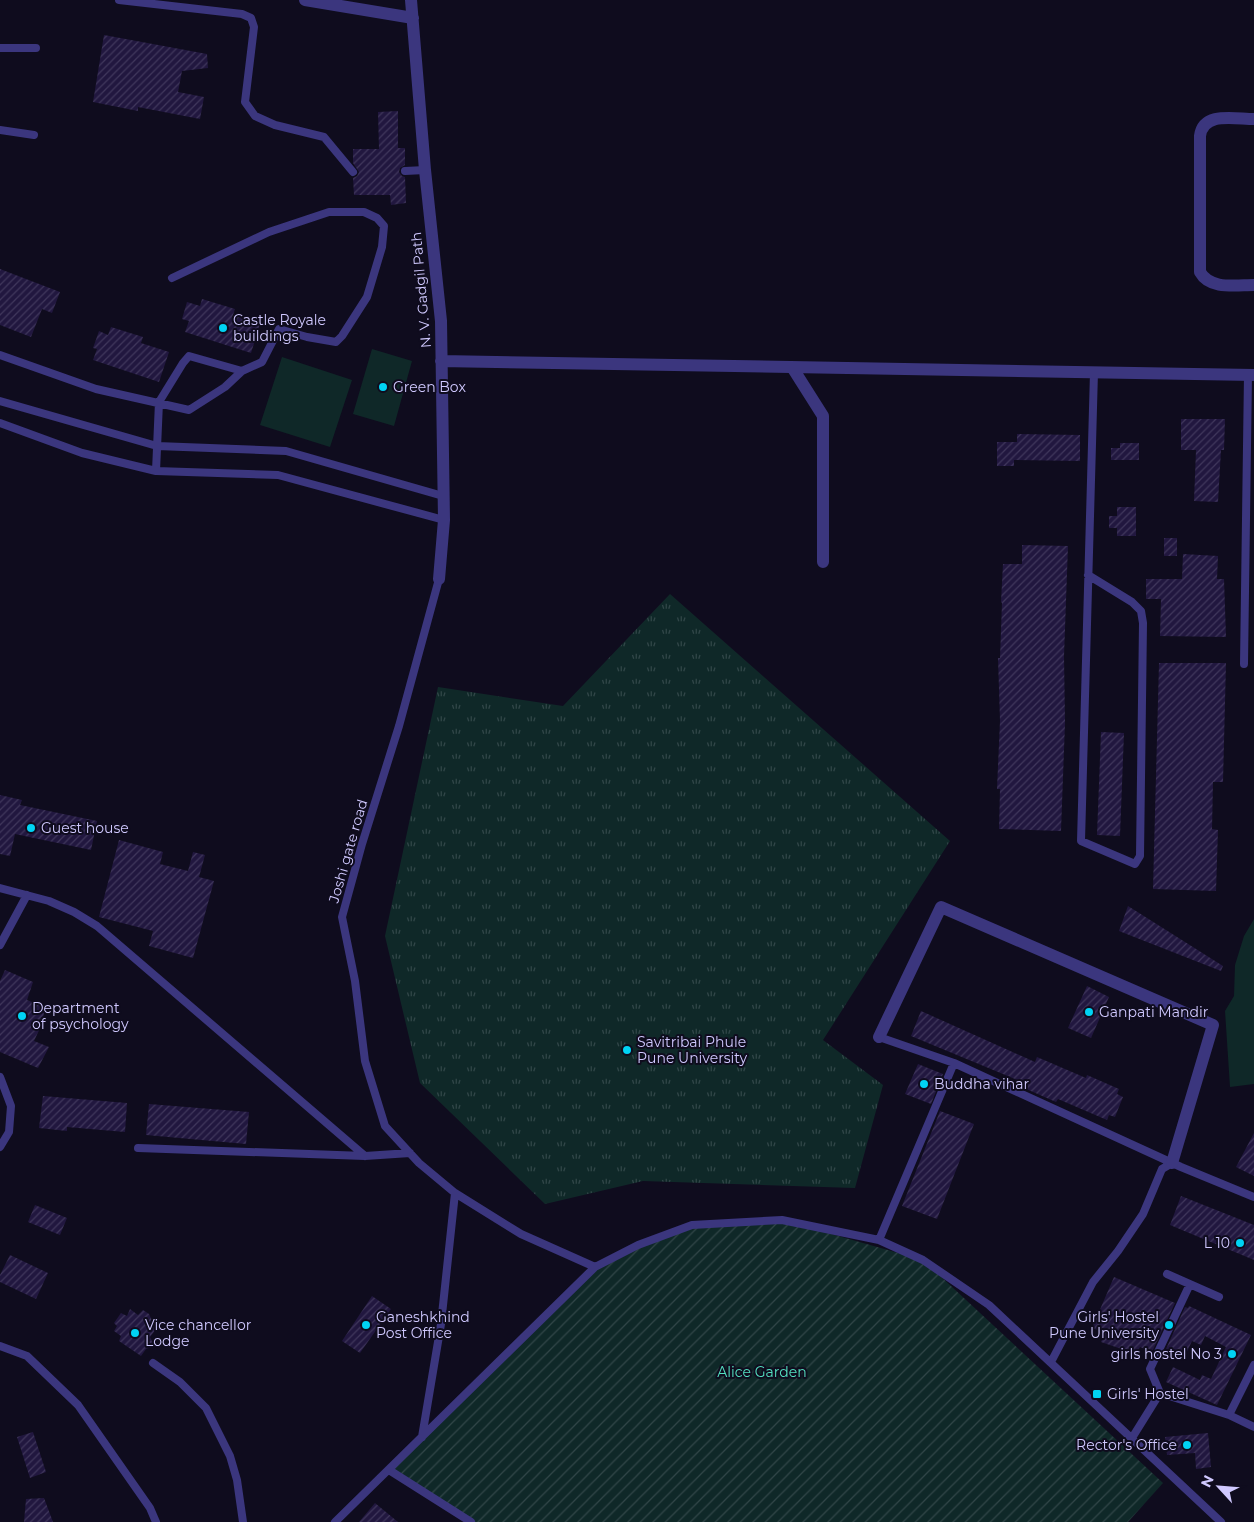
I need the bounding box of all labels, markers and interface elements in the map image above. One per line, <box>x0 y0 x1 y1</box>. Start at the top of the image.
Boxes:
street label: N. V. Gadgil Path <box>407 231 435 349</box>
place label: Castle Royale buildings <box>233 311 326 345</box>
marker: Castle Royale buildings <box>217 322 229 334</box>
place label: Green Box <box>393 378 466 396</box>
marker: Green Box <box>377 381 389 393</box>
street label: Joshi gate road <box>324 797 371 906</box>
place label: Guest house <box>41 819 129 837</box>
marker: Guest house <box>25 822 37 834</box>
place label: Department of psychology <box>32 999 129 1033</box>
place label: Ganpati Mandir <box>1099 1003 1209 1021</box>
marker: Ganpati Mandir <box>1083 1006 1095 1018</box>
marker: Department of psychology <box>16 1010 28 1022</box>
place label: Savitribai Phule Pune University <box>637 1033 747 1067</box>
marker: Savitribai Phule Pune University <box>621 1044 633 1056</box>
place label: Buddha vihar <box>934 1075 1029 1093</box>
marker: Buddha vihar <box>918 1078 930 1090</box>
place label: L 10 <box>1204 1234 1230 1252</box>
marker: L 10 <box>1234 1237 1246 1249</box>
place label: Ganeshkhind Post Office <box>376 1308 470 1342</box>
place label: Girls' Hostel Pune University <box>1049 1308 1159 1342</box>
place label: Vice chancellor Lodge <box>145 1316 252 1350</box>
marker: Ganeshkhind Post Office <box>360 1319 372 1331</box>
marker: Girls' Hostel Pune University <box>1163 1319 1175 1331</box>
marker: Vice chancellor Lodge <box>129 1327 141 1339</box>
place label: girls hostel No 3 <box>1111 1345 1222 1363</box>
marker: girls hostel No 3 <box>1226 1348 1238 1360</box>
park label: Alice Garden <box>717 1363 807 1381</box>
place label: Girls' Hostel <box>1107 1385 1189 1403</box>
marker: Girls' Hostel <box>1091 1388 1103 1400</box>
place label: Rector's Office <box>1076 1436 1177 1454</box>
marker: Rector's Office <box>1181 1439 1193 1451</box>
north arrow <box>1194 1462 1244 1512</box>
text: N <box>1197 1472 1218 1490</box>

